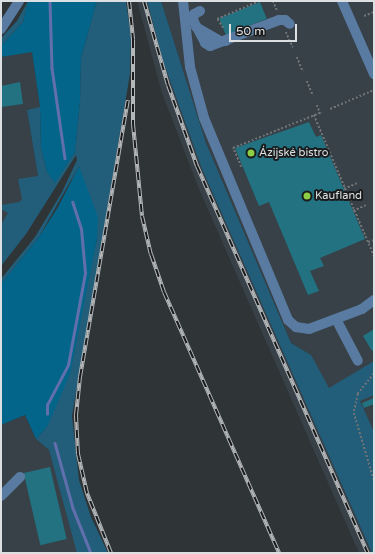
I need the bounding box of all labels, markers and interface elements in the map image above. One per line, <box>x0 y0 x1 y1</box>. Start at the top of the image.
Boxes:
scale bar <box>231 16 299 42</box>
text: 50 m <box>236 24 265 38</box>
place label: Ázijské bistro <box>259 146 328 160</box>
marker: Ázijské bistro <box>246 148 256 158</box>
place label: Kaufland <box>315 189 362 203</box>
marker: Kaufland <box>302 191 312 201</box>

